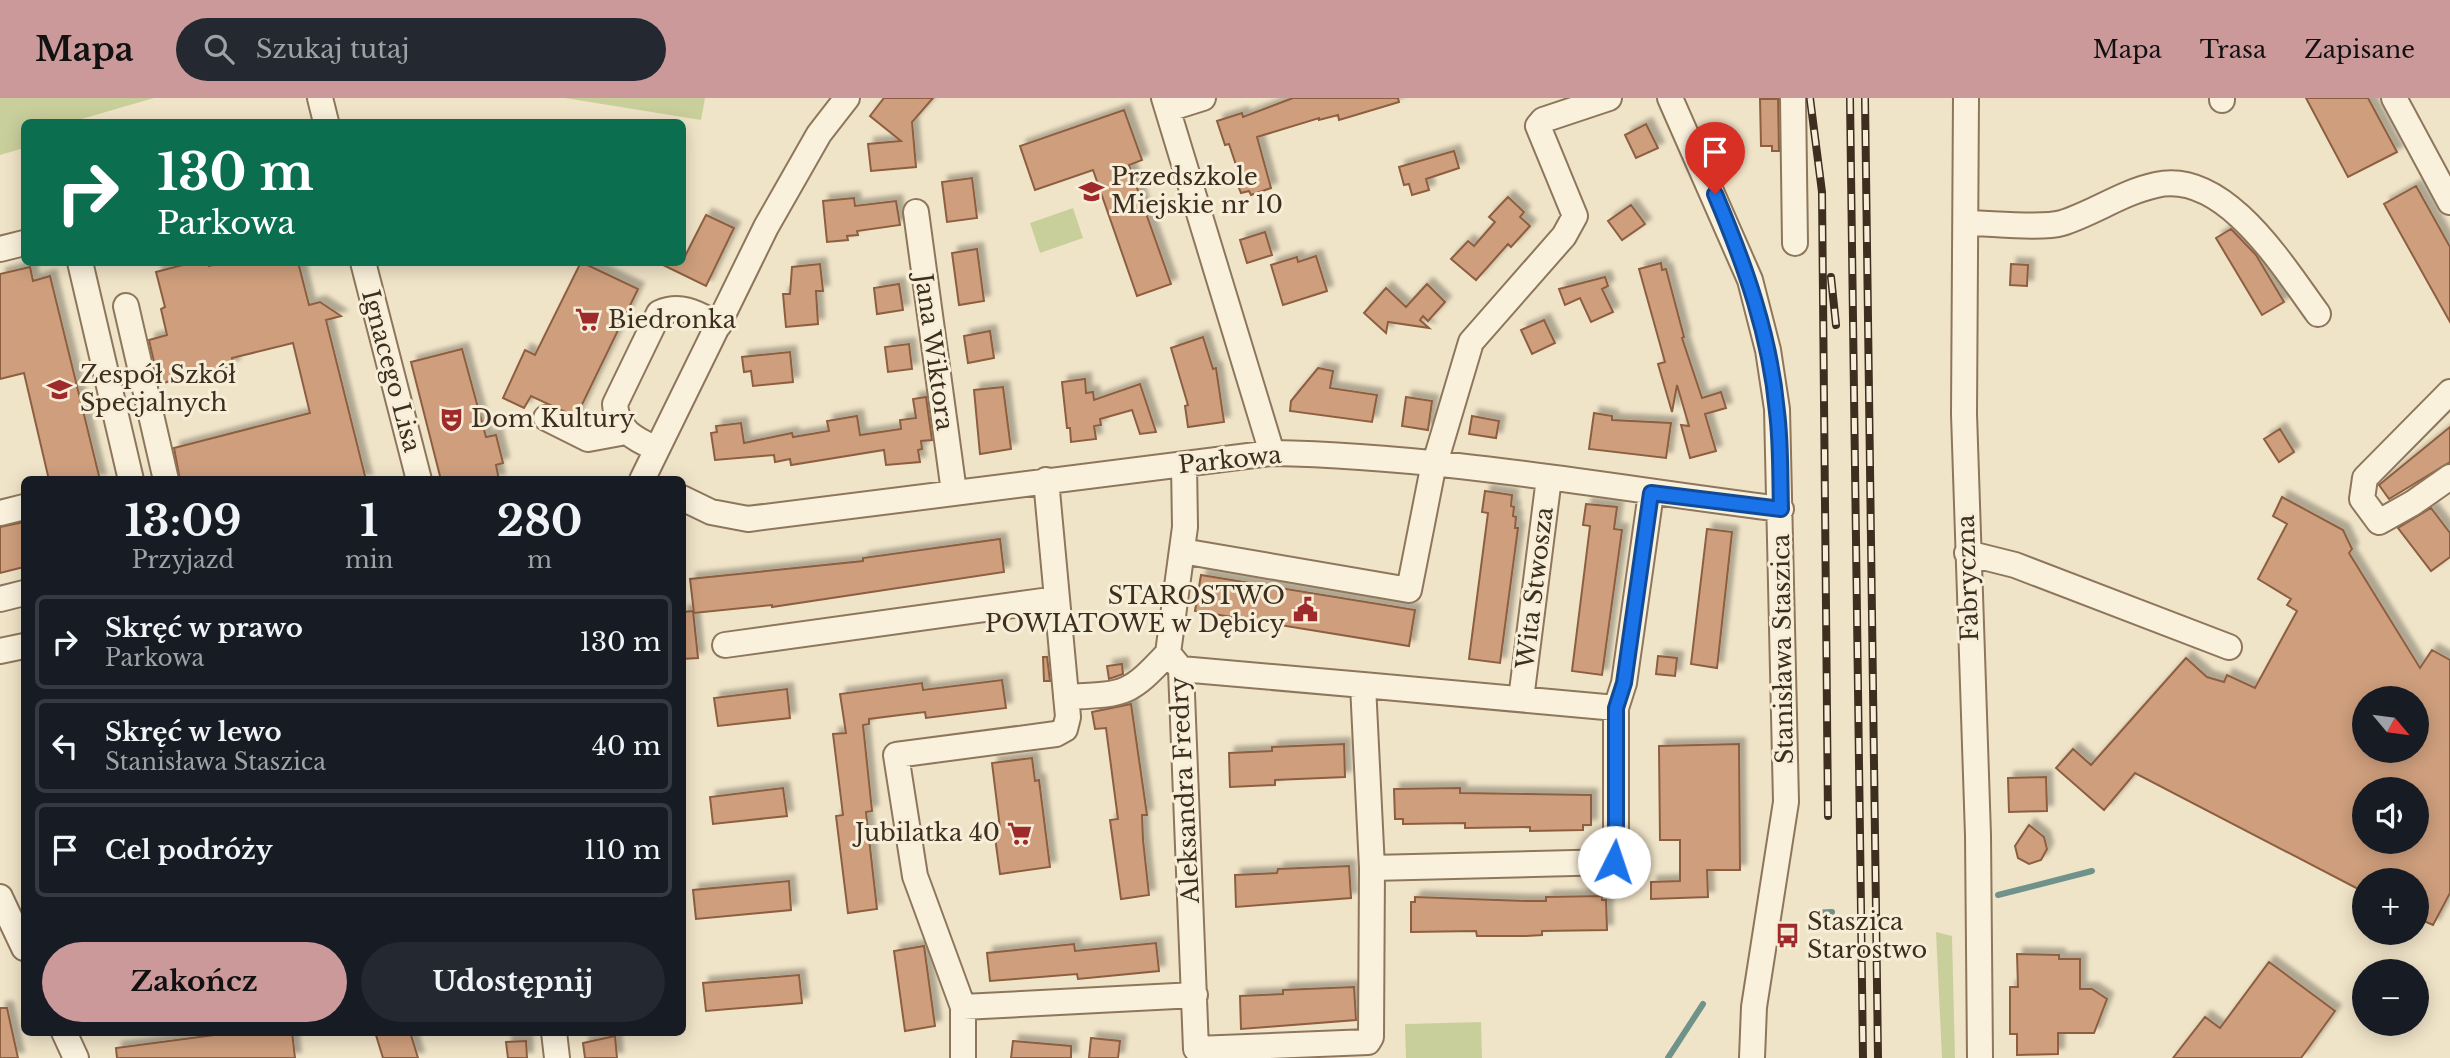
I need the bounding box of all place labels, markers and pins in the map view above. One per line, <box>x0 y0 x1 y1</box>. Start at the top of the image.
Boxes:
pin <box>1685 122 1745 194</box>
place label: Przedszkole Miejskie nr 10 <box>1111 162 1283 219</box>
school or university icon: Przedszkole Miejskie nr 10 <box>1077 177 1105 205</box>
place label: Biedronka <box>608 305 737 334</box>
supermarket icon: Biedronka <box>574 306 602 334</box>
place label: Zespół Szkół Specjalnych <box>80 360 236 417</box>
school or university icon: Zespół Szkół Specjalnych <box>46 375 74 403</box>
place label: Dom Kultury <box>471 404 635 433</box>
theatre icon: Dom Kultury <box>437 405 465 433</box>
place label: STAROSTWO POWIATOWE w Dębicy <box>985 581 1286 638</box>
public building icon: STAROSTWO POWIATOWE w Dębicy <box>1291 596 1319 624</box>
place label: Jubilatka 40 <box>852 818 1000 847</box>
supermarket icon: Jubilatka 40 <box>1006 819 1034 847</box>
place label: Staszica Starostwo <box>1807 907 1927 964</box>
bus stop icon: Staszica Starostwo <box>1773 922 1801 950</box>

